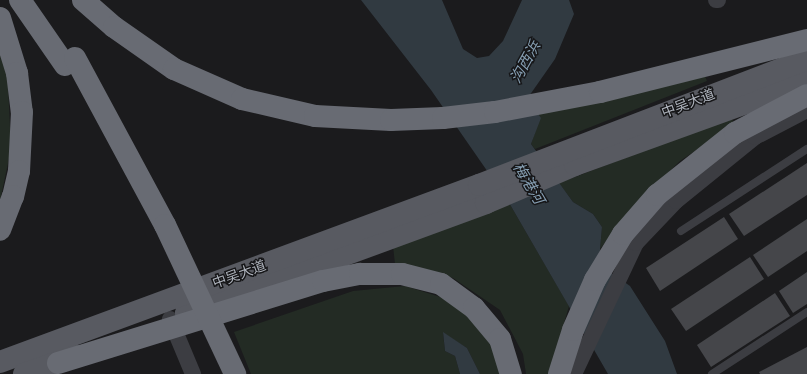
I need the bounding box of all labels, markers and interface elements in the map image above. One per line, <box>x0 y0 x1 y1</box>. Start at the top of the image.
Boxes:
water label: 沟西浜 <box>506 38 544 86</box>
street label: 中吴大道 <box>659 85 717 121</box>
water label: 梅港河 <box>510 159 548 207</box>
street label: 中吴大道 <box>210 257 268 291</box>

